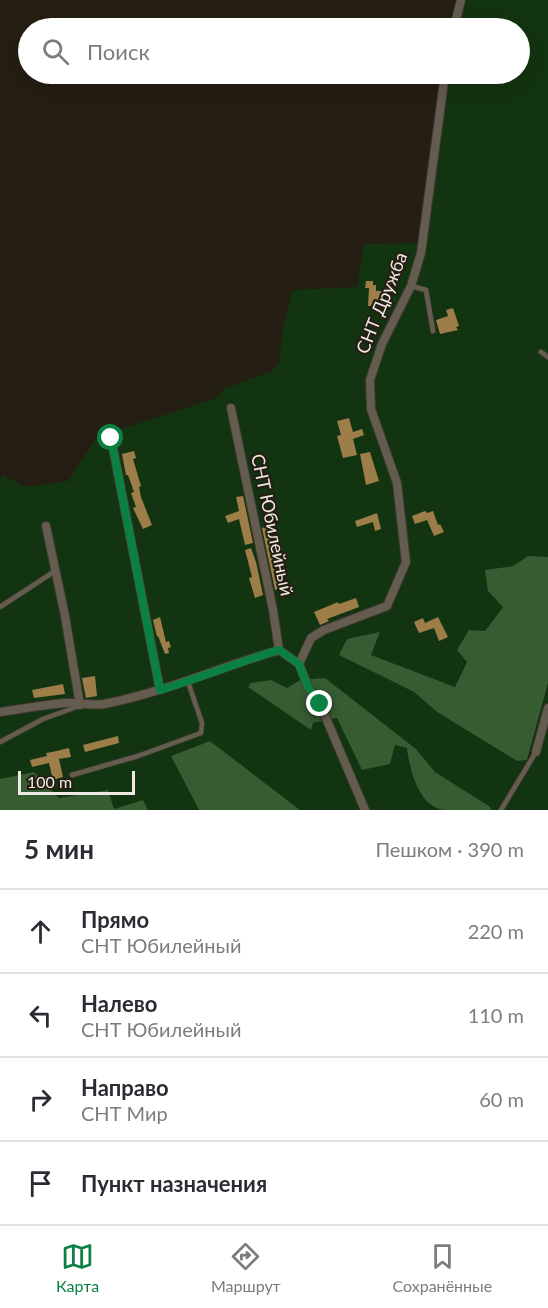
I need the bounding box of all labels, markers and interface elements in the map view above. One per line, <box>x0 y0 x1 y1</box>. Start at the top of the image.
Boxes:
search box <box>18 18 530 84</box>
icon: search <box>39 35 72 68</box>
text: Поиск <box>87 38 150 65</box>
street label: СНТ Дружба <box>351 249 411 357</box>
route start <box>97 424 123 450</box>
street label: СНТ Юбилейный <box>247 452 299 598</box>
route end <box>306 690 332 716</box>
scale bar <box>18 768 135 796</box>
text: 100 m <box>27 772 72 791</box>
text: 5 мин <box>24 833 94 865</box>
text: Пешком · 390 m <box>375 837 524 861</box>
text: Прямо <box>81 906 149 933</box>
icon: ahead <box>24 915 57 948</box>
text: 220 m <box>468 919 524 943</box>
text: СНТ Юбилейный <box>81 933 242 957</box>
text: Налево <box>81 990 157 1017</box>
icon: left <box>24 999 57 1032</box>
text: 110 m <box>468 1003 524 1027</box>
text: СНТ Юбилейный <box>81 1017 242 1041</box>
text: Направо <box>81 1074 169 1101</box>
icon: right <box>24 1083 57 1116</box>
text: 60 m <box>479 1087 524 1111</box>
text: СНТ Мир <box>81 1101 168 1125</box>
icon: arrive <box>24 1167 57 1200</box>
text: Пункт назначения <box>81 1170 267 1197</box>
tab: Карта <box>56 1240 99 1295</box>
tab: Маршрут <box>211 1240 281 1295</box>
tab: Сохранённые <box>393 1240 492 1295</box>

